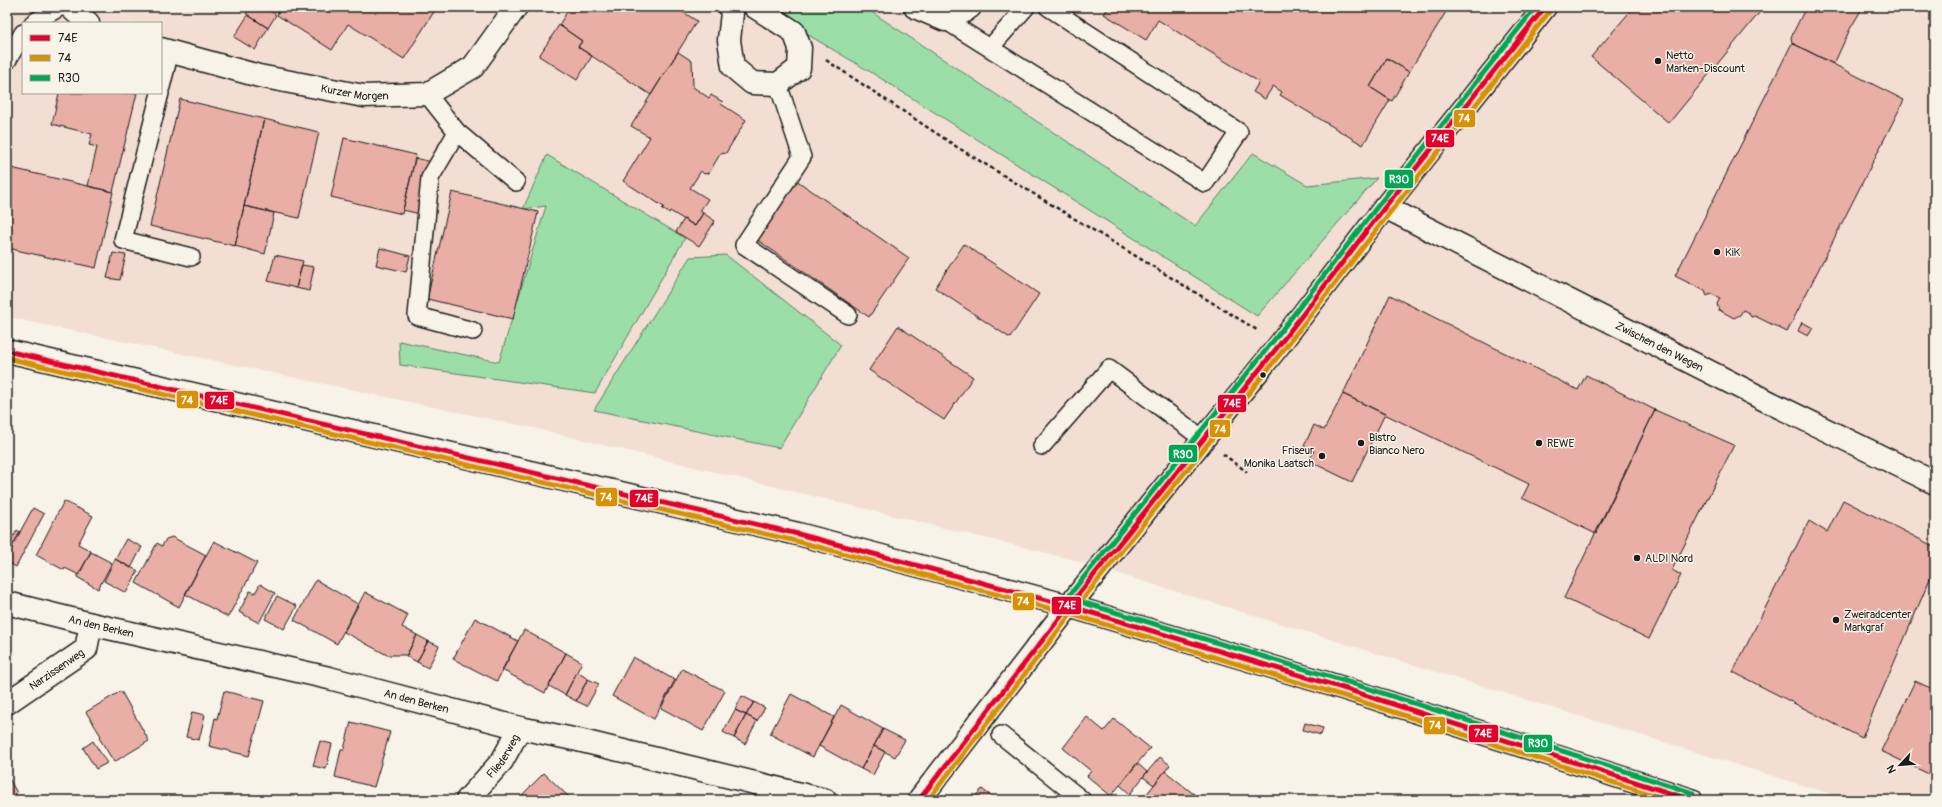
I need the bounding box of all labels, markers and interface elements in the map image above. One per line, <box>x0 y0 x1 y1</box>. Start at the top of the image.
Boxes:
legend <box>22 22 162 94</box>
text: 74E <box>58 31 78 46</box>
place label: Netto Marken-Discount <box>1666 49 1746 75</box>
text: 74 <box>58 51 71 66</box>
marker: Netto Marken-Discount <box>1653 56 1663 66</box>
text: R30 <box>58 71 80 86</box>
street label: Kurzer Morgen <box>320 82 389 103</box>
line badge: 74 <box>1453 109 1476 128</box>
text: 74 <box>1458 112 1471 125</box>
line badge: 74E <box>1425 129 1455 148</box>
text: 74E <box>1431 132 1449 145</box>
line badge: R30 <box>1384 169 1414 189</box>
text: R30 <box>1389 173 1409 186</box>
place label: KiK <box>1725 246 1741 259</box>
marker: KiK <box>1712 247 1722 257</box>
street label: Zwischen den Wegen <box>1613 319 1706 375</box>
unlabelled marker <box>1258 370 1268 380</box>
line badge: 74 <box>176 390 199 409</box>
line badge: 74E <box>204 391 235 410</box>
text: 74 <box>181 394 194 407</box>
text: 74E <box>210 394 228 407</box>
line badge: 74E <box>1217 394 1247 413</box>
text: 74E <box>1223 397 1241 410</box>
line badge: 74 <box>1209 419 1231 438</box>
text: 74 <box>1214 423 1227 436</box>
place label: Bistro Bianco Nero <box>1369 431 1425 457</box>
place label: REWE <box>1547 437 1574 450</box>
marker: Bistro Bianco Nero <box>1356 438 1366 448</box>
marker: REWE <box>1534 438 1544 448</box>
line badge: R30 <box>1168 444 1198 463</box>
place label: Friseur Monika Laatsch <box>1244 444 1314 470</box>
text: R30 <box>1173 448 1193 461</box>
marker: Friseur Monika Laatsch <box>1317 451 1327 461</box>
line badge: 74 <box>595 487 618 507</box>
line badge: 74E <box>629 489 659 508</box>
text: 74 <box>600 491 613 504</box>
text: 74E <box>635 492 653 505</box>
place label: ALDI Nord <box>1645 552 1693 565</box>
marker: ALDI Nord <box>1632 553 1642 563</box>
line badge: 74 <box>1012 592 1035 611</box>
text: 74 <box>1017 595 1030 608</box>
line badge: 74E <box>1051 596 1082 615</box>
text: 74E <box>1058 599 1076 612</box>
place label: Zweiradcenter Markgraf <box>1844 608 1911 634</box>
street label: An den Berken <box>67 613 135 641</box>
marker: Zweiradcenter Markgraf <box>1831 615 1841 625</box>
street label: Narzissenweg <box>27 646 87 693</box>
street label: An den Berken <box>382 687 450 716</box>
line badge: 74 <box>1423 716 1446 735</box>
text: 74 <box>1429 719 1442 732</box>
line badge: 74E <box>1468 724 1499 743</box>
text: 74E <box>1474 727 1492 740</box>
street label: Fliederweg <box>484 732 523 781</box>
line badge: R30 <box>1523 734 1553 753</box>
text: R30 <box>1528 737 1548 750</box>
north arrow <box>1880 745 1920 785</box>
text: N <box>1884 762 1899 775</box>

